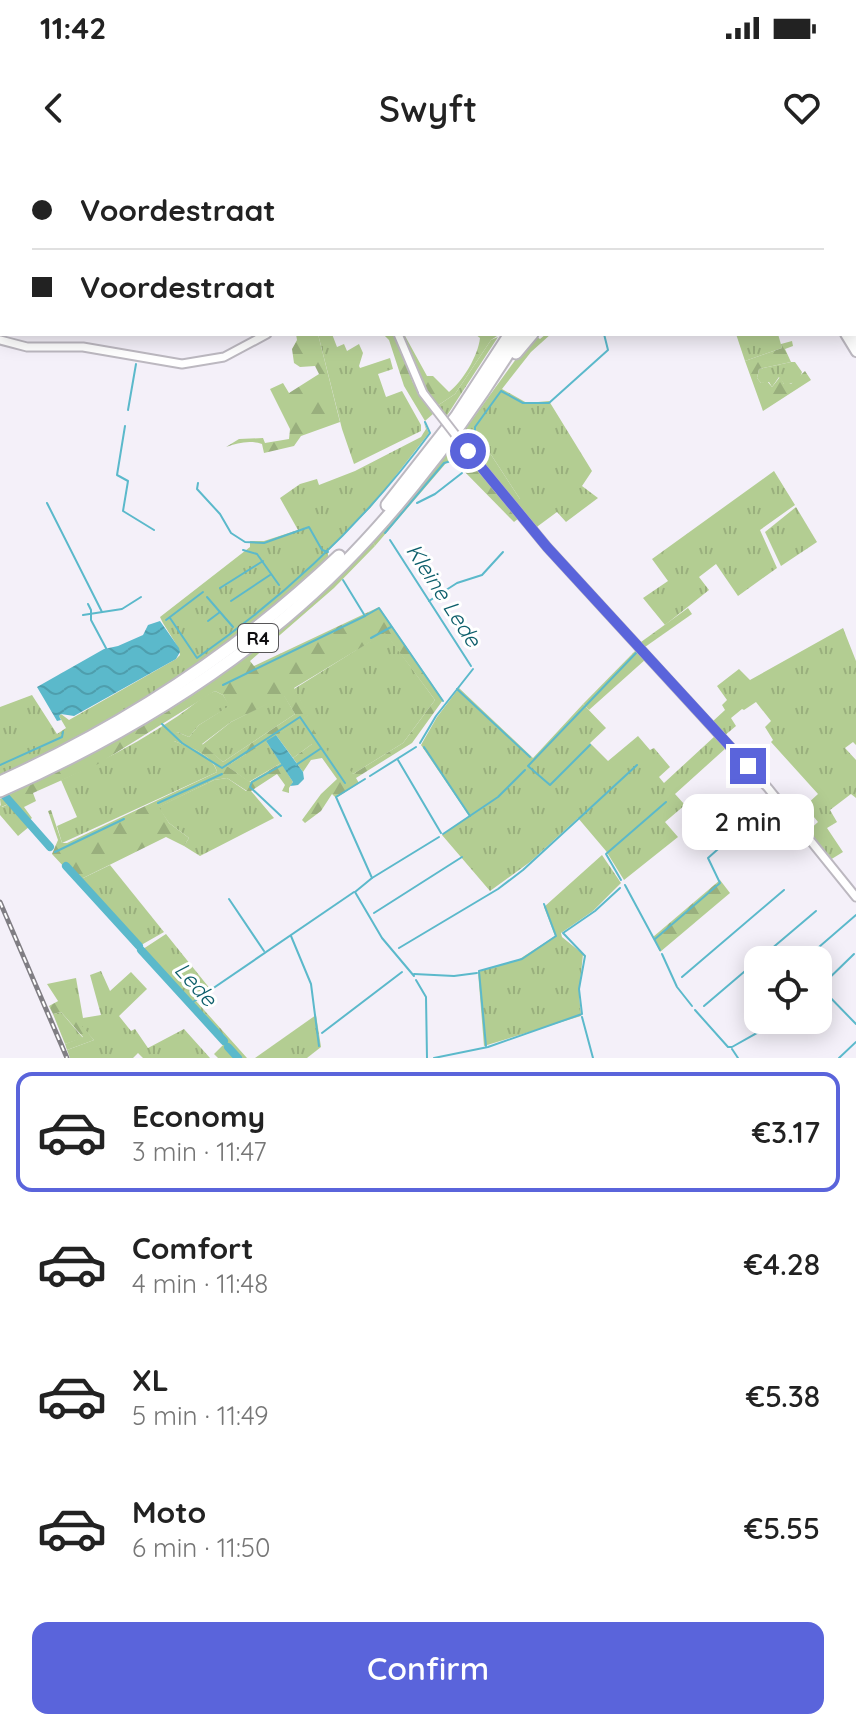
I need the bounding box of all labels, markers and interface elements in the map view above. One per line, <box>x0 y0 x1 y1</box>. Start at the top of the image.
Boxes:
text: 11:42 <box>40 9 106 47</box>
icon: back <box>32 86 76 130</box>
text: Swyft <box>379 86 477 131</box>
icon: heart <box>780 86 824 130</box>
text: Voordestraat <box>80 191 276 229</box>
text: Voordestraat <box>80 268 276 306</box>
route start <box>450 433 486 469</box>
water label: Kleine Lede <box>400 538 489 653</box>
road number: R4 <box>238 624 278 652</box>
route end <box>730 748 766 784</box>
callout: 2 min <box>682 794 814 850</box>
text: 2 min <box>714 805 782 838</box>
map controls <box>744 946 832 1034</box>
button: locate <box>744 946 832 1034</box>
water label: Lede <box>169 956 224 1013</box>
icon: car <box>36 1096 108 1168</box>
text: Economy <box>132 1097 265 1135</box>
text: €3.17 <box>752 1113 820 1151</box>
text: 3 min · 11:47 <box>132 1135 267 1168</box>
icon: car <box>36 1228 108 1300</box>
text: Comfort <box>132 1229 253 1267</box>
text: €4.28 <box>744 1245 820 1283</box>
text: 4 min · 11:48 <box>132 1267 268 1300</box>
icon: car <box>36 1360 108 1432</box>
text: XL <box>132 1361 169 1399</box>
text: €5.38 <box>746 1377 820 1415</box>
text: 5 min · 11:49 <box>132 1399 269 1432</box>
icon: car <box>36 1492 108 1564</box>
text: Moto <box>132 1493 206 1531</box>
text: €5.55 <box>744 1509 820 1547</box>
text: 6 min · 11:50 <box>132 1531 270 1564</box>
button: Confirm <box>32 1622 824 1714</box>

